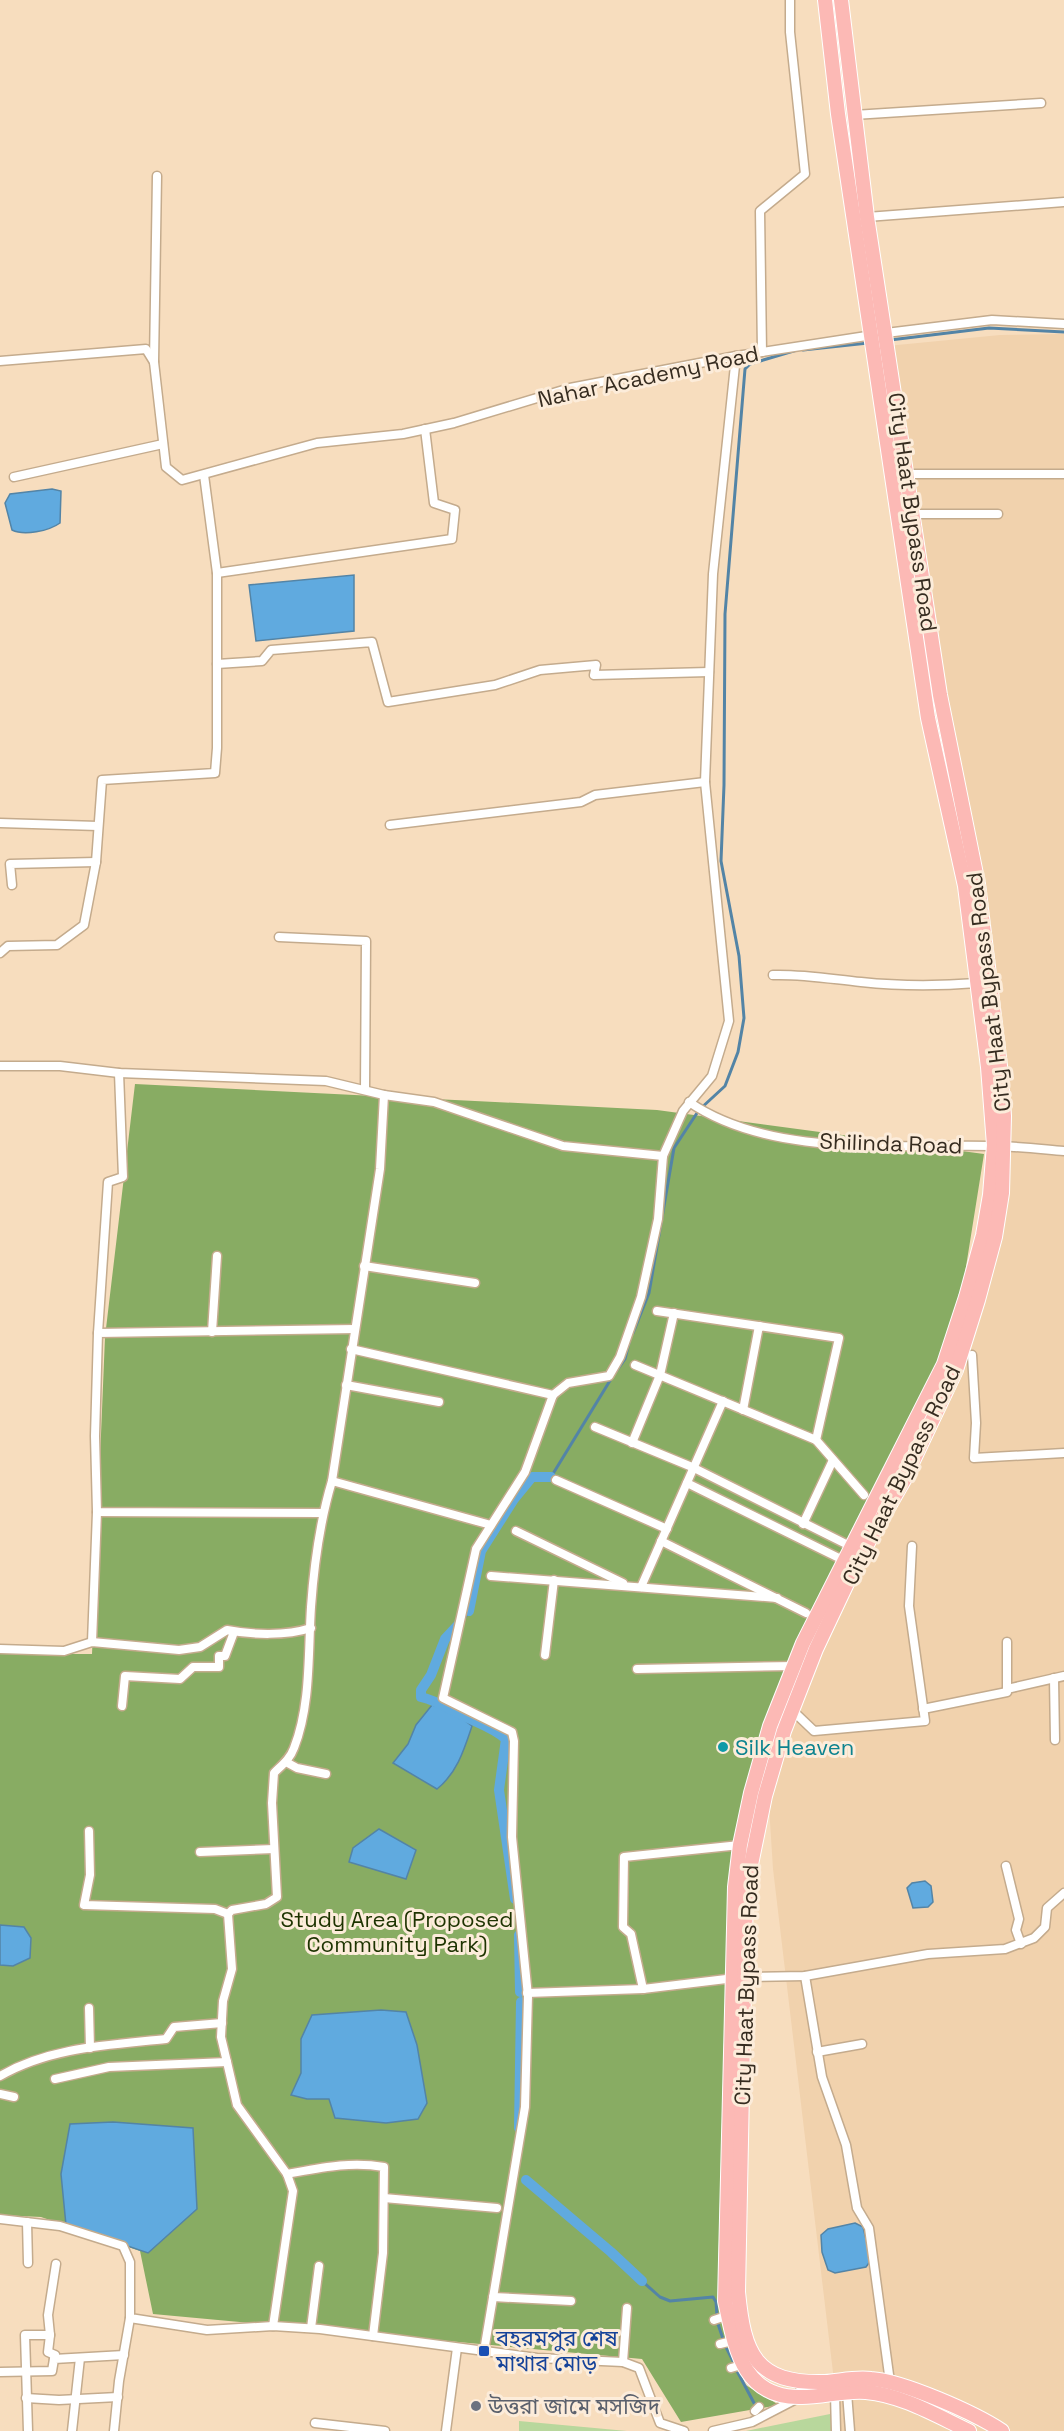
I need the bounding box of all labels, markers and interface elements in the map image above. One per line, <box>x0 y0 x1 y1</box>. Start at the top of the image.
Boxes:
street label: Nahar Academy Road <box>535 339 761 413</box>
street label: City Haat Bypass Road <box>882 391 944 633</box>
street label: City Haat Bypass Road <box>959 871 1017 1113</box>
street label: Shilinda Road <box>819 1127 963 1159</box>
street label: City Haat Bypass Road <box>836 1360 966 1590</box>
place label: Silk Heaven <box>735 1733 854 1761</box>
marker: Silk Heaven <box>716 1740 730 1754</box>
street label: City Haat Bypass Road <box>728 1864 764 2106</box>
park label: Study Area (Proposed Community Park) <box>281 1905 513 1958</box>
place label: বহরমপুর শেষ মাথার মোড় <box>495 2324 618 2377</box>
marker: বহরমপুর শেষ মাথার মোড় <box>477 2344 491 2358</box>
place label: উত্তরা জামে মসজিদ <box>487 2392 661 2420</box>
marker: উত্তরা জামে মসজিদ <box>469 2399 483 2413</box>

